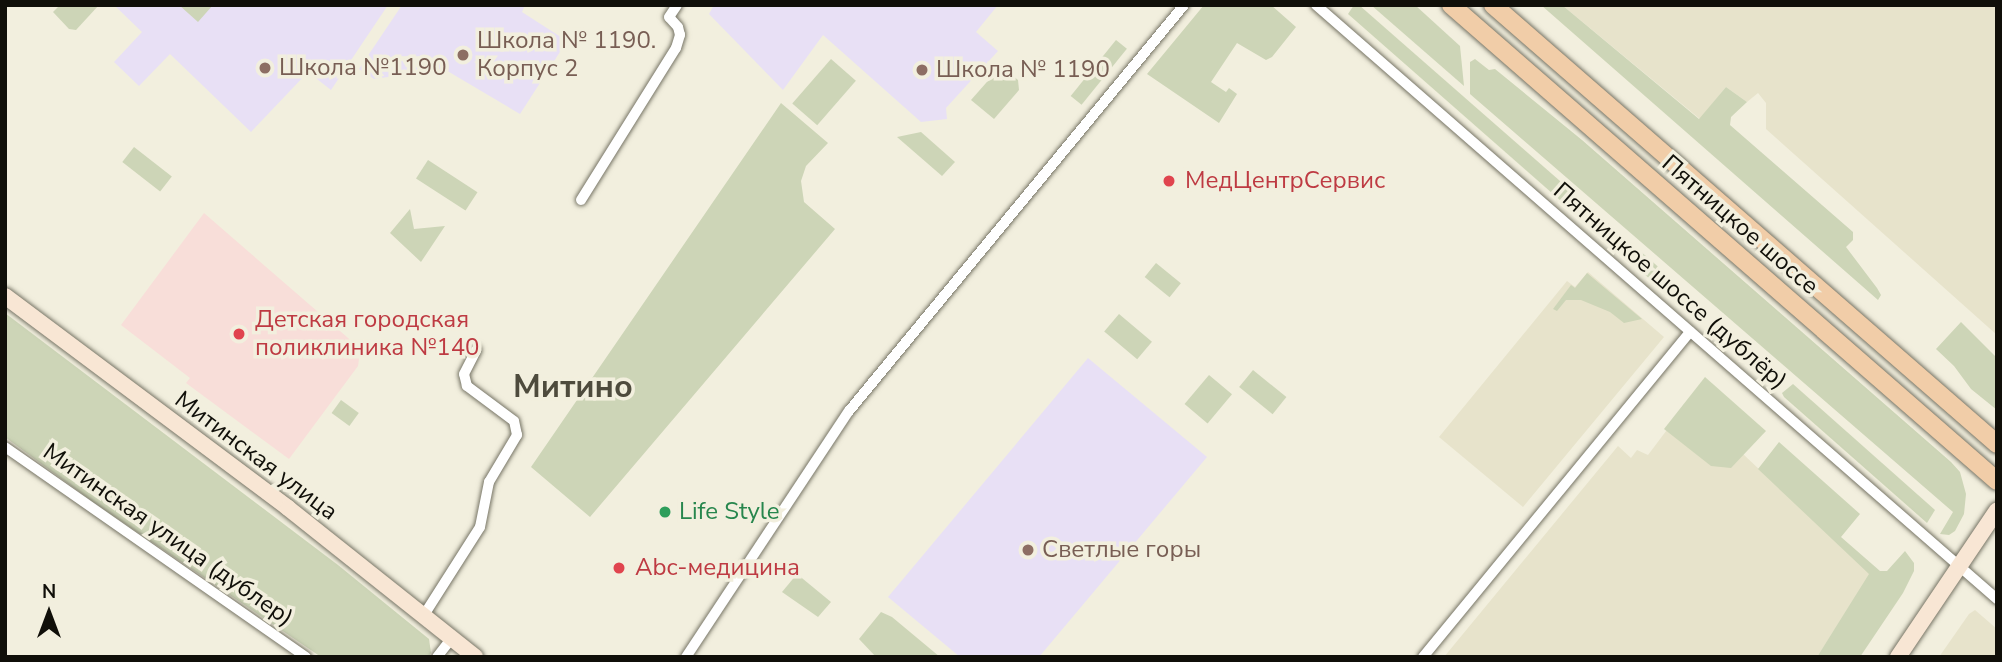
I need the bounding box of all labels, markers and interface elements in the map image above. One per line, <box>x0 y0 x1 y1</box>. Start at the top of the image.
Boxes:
place label: Школа № 1190. Корпус 2 <box>477 27 656 83</box>
marker: Школа № 1190. Корпус 2 <box>455 47 471 63</box>
place label: Школа №1190 <box>279 54 447 82</box>
place label: Школа № 1190 <box>936 56 1110 84</box>
marker: Школа №1190 <box>257 60 273 76</box>
marker: Школа № 1190 <box>914 62 930 78</box>
street label: Пятницкое шоссе <box>1656 149 1824 301</box>
place label: МедЦентрСервис <box>1185 167 1385 195</box>
marker: МедЦентрСервис <box>1159 171 1179 191</box>
street label: Пятницкое шоссе (дублёр) <box>1547 177 1793 395</box>
place label: Детская городская поликлиника №140 <box>255 306 479 362</box>
marker: Детская городская поликлиника №140 <box>229 324 249 344</box>
district label: Митино <box>513 368 633 406</box>
street label: Митинская улица <box>169 385 343 527</box>
street label: Митинская улица (дублер) <box>37 438 299 632</box>
place label: Life Style <box>679 498 780 526</box>
marker: Life Style <box>657 504 673 520</box>
place label: Светлые горы <box>1042 536 1201 564</box>
marker: Светлые горы <box>1020 542 1036 558</box>
place label: Abc-медицина <box>635 554 800 582</box>
marker: Abc-медицина <box>609 558 629 578</box>
north arrow <box>14 578 84 648</box>
text: N <box>42 579 56 605</box>

